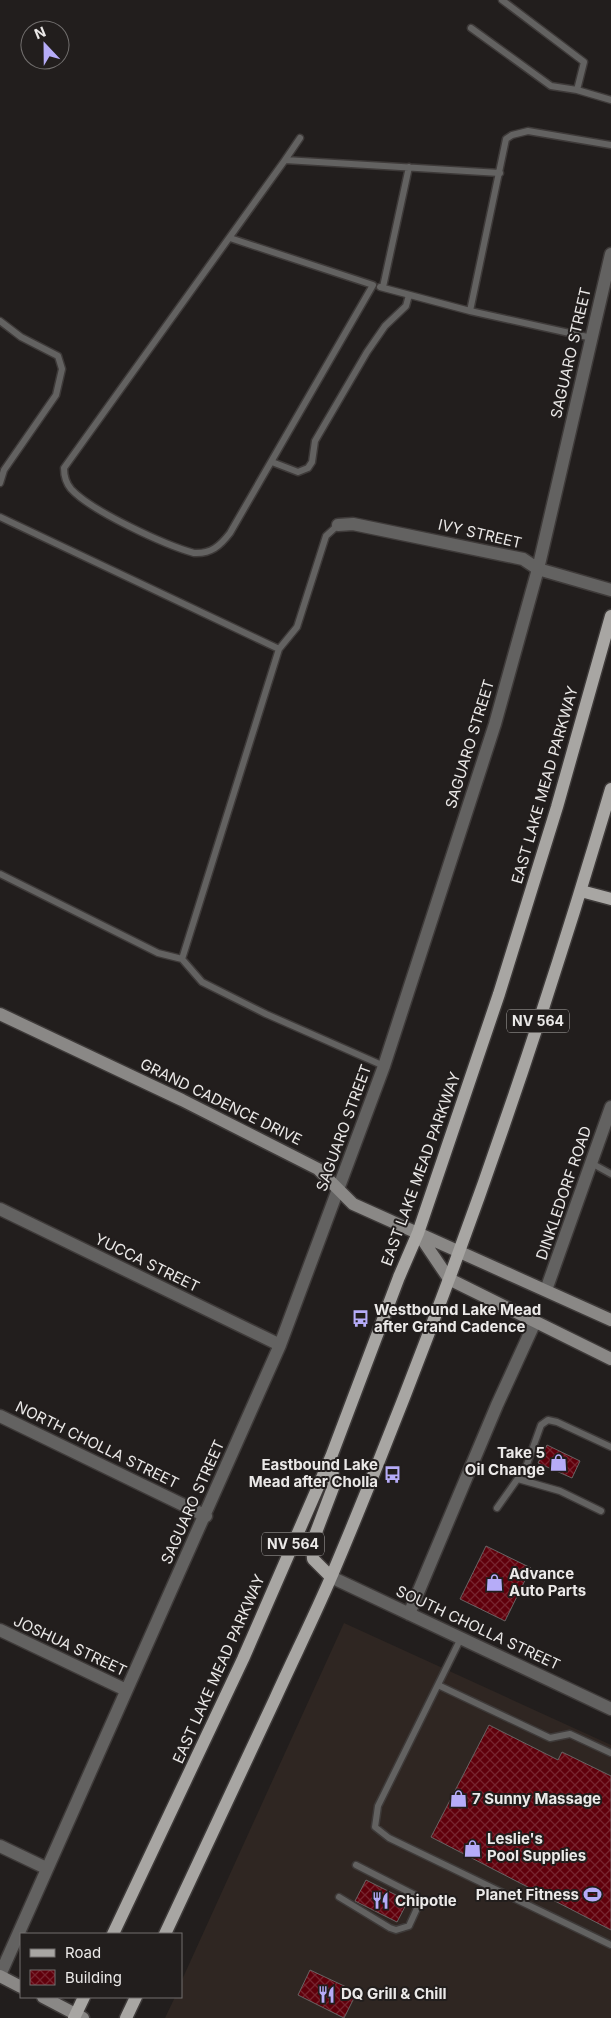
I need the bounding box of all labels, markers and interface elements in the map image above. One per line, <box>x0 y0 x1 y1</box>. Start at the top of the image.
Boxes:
north arrow <box>20 20 70 70</box>
text: N <box>32 23 48 42</box>
street label: SAGUARO STREET <box>546 286 595 420</box>
street label: IVY STREET <box>436 515 524 552</box>
street label: SAGUARO STREET <box>441 677 498 811</box>
street label: EAST LAKE MEAD PARKWAY <box>507 684 582 886</box>
road number: NV 564 <box>507 1009 569 1032</box>
street label: GRAND CADENCE DRIVE <box>137 1054 305 1149</box>
street label: SAGUARO STREET <box>312 1062 375 1194</box>
street label: EAST LAKE MEAD PARKWAY <box>377 1069 464 1268</box>
street label: DINKLEDORF ROAD <box>532 1123 595 1262</box>
street label: YUCCA STREET <box>92 1229 203 1296</box>
place label: Westbound Lake Mead after Grand Cadence <box>374 1300 541 1336</box>
bus stop icon: Westbound Lake Mead after Grand Cadence <box>350 1309 370 1329</box>
street label: NORTH CHOLLA STREET <box>12 1397 182 1492</box>
street label: SAGUARO STREET <box>157 1437 228 1567</box>
place label: Take 5 Oil Change <box>465 1443 545 1479</box>
shop icon: Take 5 Oil Change <box>549 1452 569 1472</box>
place label: Eastbound Lake Mead after Cholla <box>249 1455 378 1491</box>
bus stop icon: Eastbound Lake Mead after Cholla <box>382 1464 402 1484</box>
road number: NV 564 <box>262 1532 324 1556</box>
place label: Advance Auto Parts <box>509 1564 586 1600</box>
street label: EAST LAKE MEAD PARKWAY <box>168 1571 269 1766</box>
shop icon: Advance Auto Parts <box>485 1573 505 1593</box>
street label: SOUTH CHOLLA STREET <box>393 1581 563 1674</box>
street label: JOSHUA STREET <box>10 1611 130 1680</box>
shop icon: 7 Sunny Massage <box>448 1789 468 1809</box>
place label: 7 Sunny Massage <box>472 1789 601 1808</box>
place label: Leslie's Pool Supplies <box>487 1829 586 1865</box>
shop icon: Leslie's Pool Supplies <box>463 1838 483 1858</box>
place label: Planet Fitness <box>476 1885 579 1904</box>
sports icon: Planet Fitness <box>583 1885 603 1905</box>
restaurant icon: Chipotle <box>371 1891 391 1911</box>
place label: Chipotle <box>395 1891 457 1910</box>
legend <box>20 1933 182 1998</box>
text: Road <box>65 1943 101 1962</box>
text: Building <box>65 1968 122 1987</box>
restaurant icon: DQ Grill & Chill <box>317 1984 337 2004</box>
place label: DQ Grill & Chill <box>341 1984 447 2003</box>

